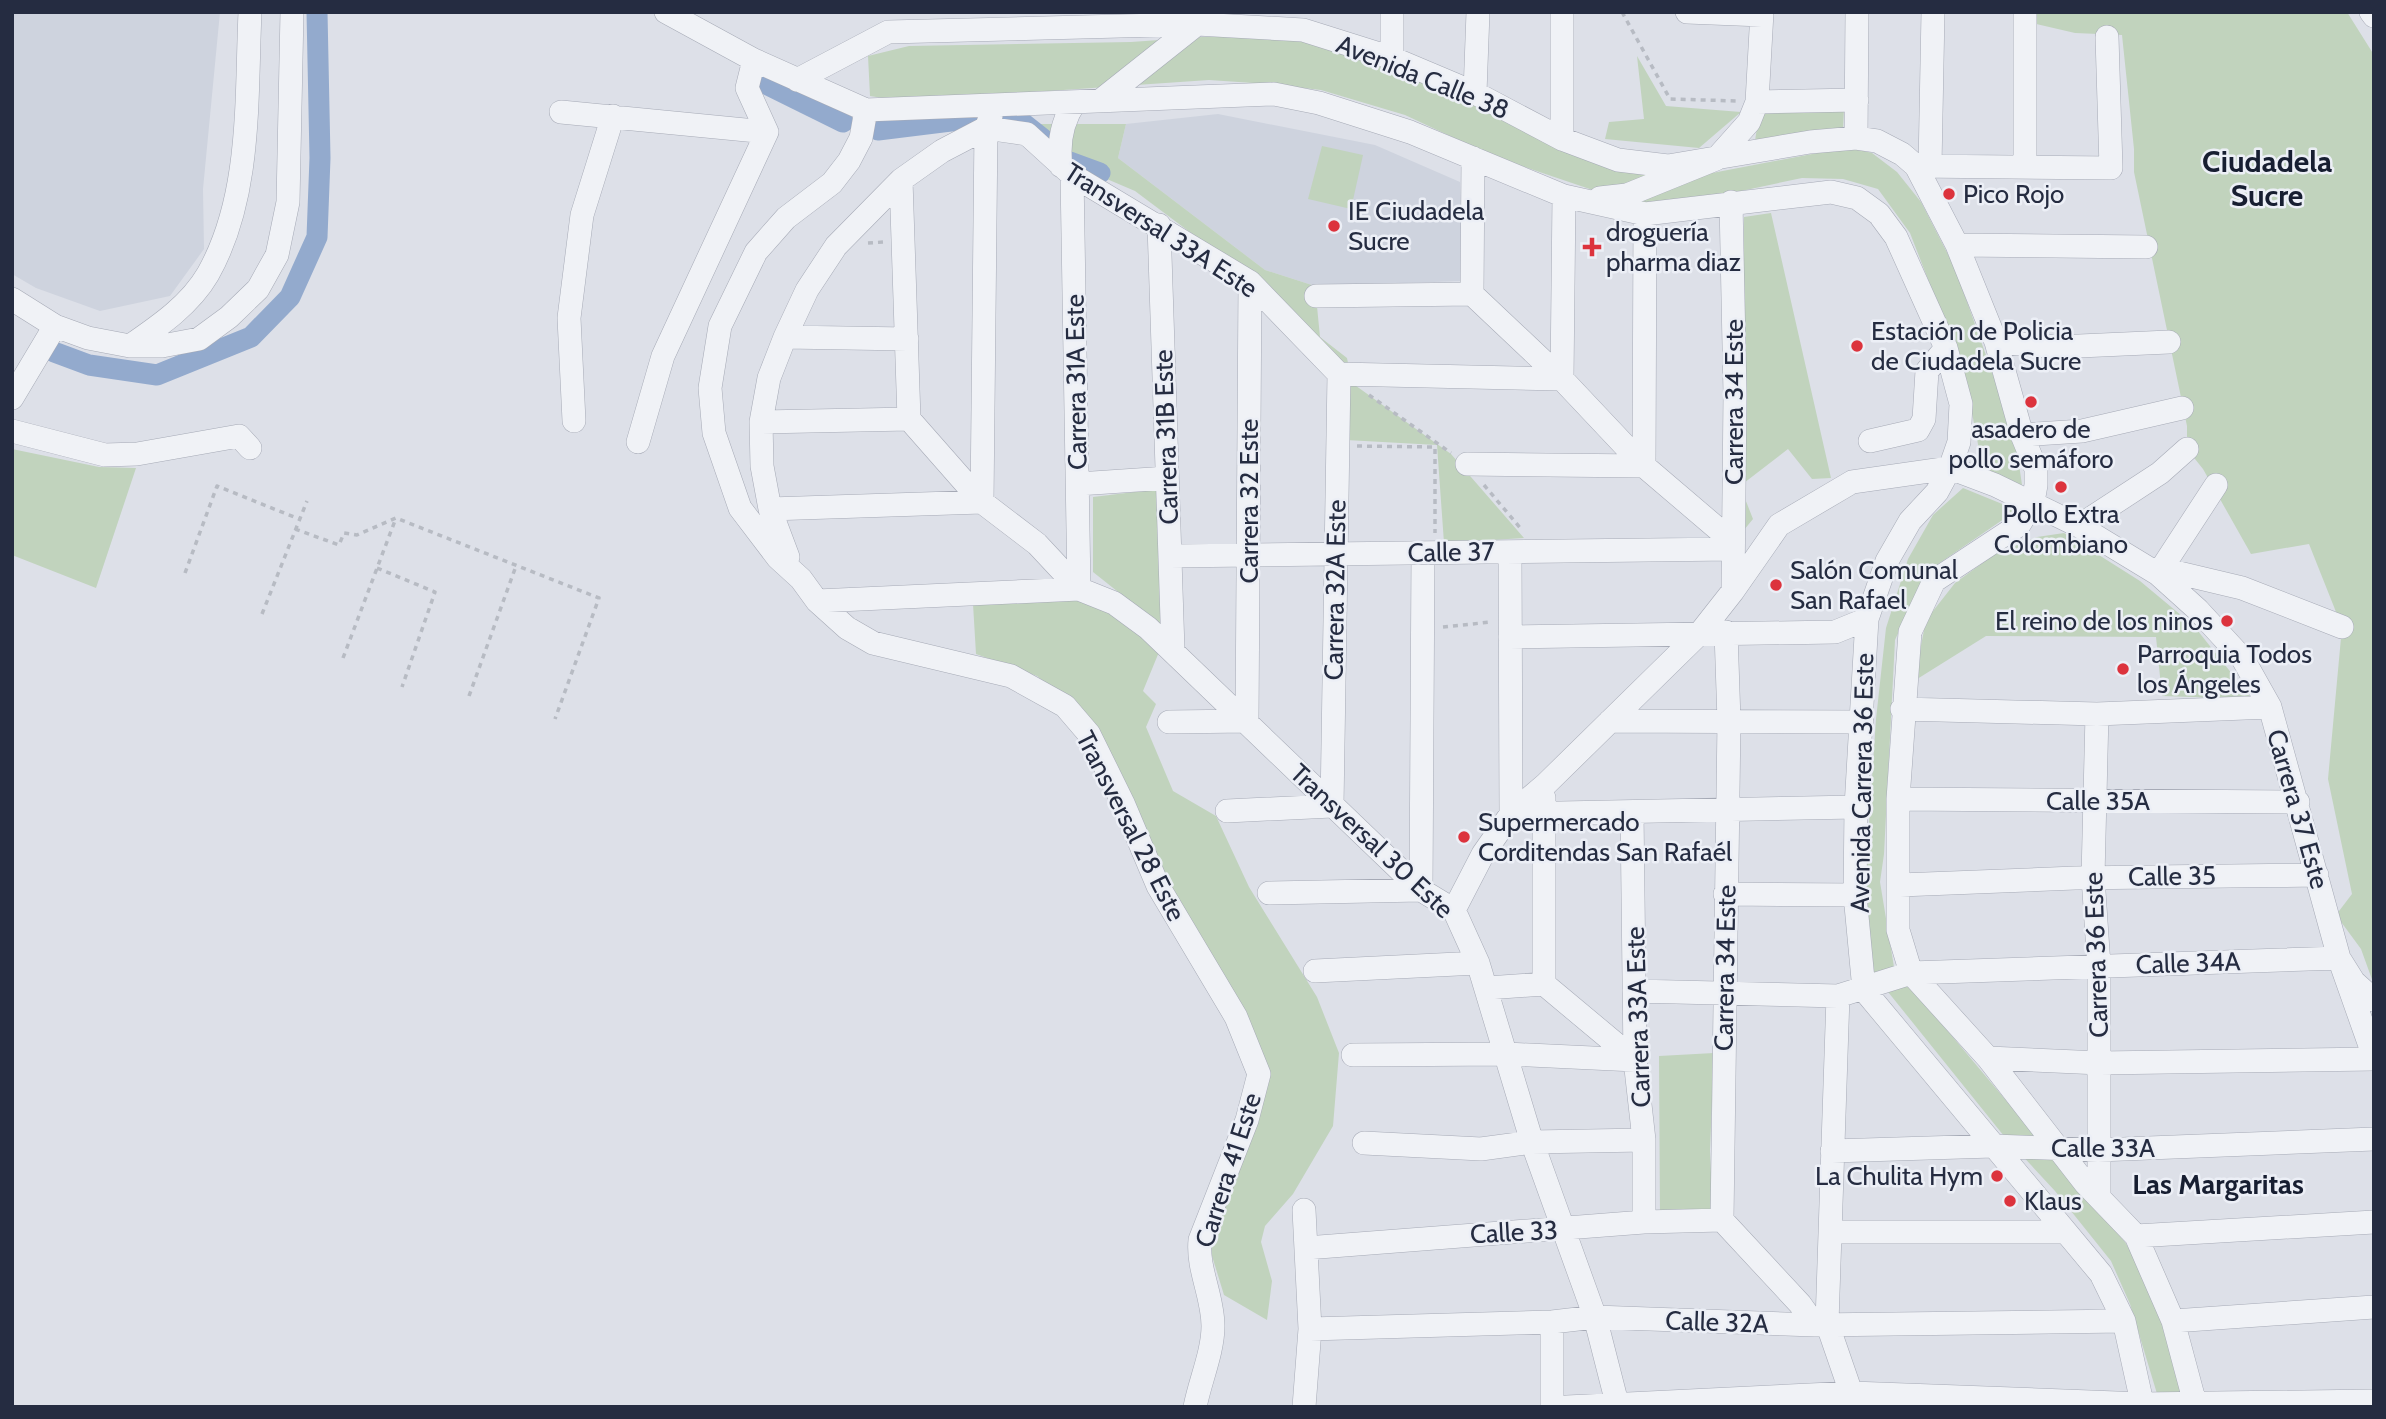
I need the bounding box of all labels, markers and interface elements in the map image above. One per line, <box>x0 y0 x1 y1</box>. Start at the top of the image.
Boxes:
street label: Avenida Calle 38 <box>1332 28 1514 126</box>
district label: Ciudadela Sucre <box>2202 143 2332 214</box>
street label: Transversal 33A Este <box>1058 156 1264 304</box>
place label: Pico Rojo <box>1963 178 2064 210</box>
marker: Pico Rojo <box>1941 186 1957 202</box>
place label: IE Ciudadela Sucre <box>1348 195 1485 257</box>
place label: droguería pharma diaz <box>1606 216 1741 278</box>
marker: IE Ciudadela Sucre <box>1326 218 1342 234</box>
marker: droguería pharma diaz <box>1584 239 1600 255</box>
street label: Carrera 31A Este <box>1058 294 1094 470</box>
place label: Estación de Policia de Ciudadela Sucre <box>1871 315 2081 377</box>
street label: Carrera 34 Este <box>1718 319 1750 485</box>
marker: Estación de Policia de Ciudadela Sucre <box>1849 338 1865 354</box>
street label: Carrera 31B Este <box>1147 349 1185 525</box>
marker: asadero de pollo semáforo <box>2023 394 2039 410</box>
place label: asadero de pollo semáforo <box>1948 413 2114 475</box>
street label: Carrera 32 Este <box>1233 419 1265 583</box>
marker: Pollo Extra Colombiano <box>2053 479 2069 495</box>
place label: Pollo Extra Colombiano <box>1994 498 2128 560</box>
street label: Carrera 32A Este <box>1317 499 1353 681</box>
street label: Calle 37 <box>1407 535 1495 569</box>
place label: Salón Comunal San Rafael <box>1790 554 1958 616</box>
marker: Salón Comunal San Rafael <box>1768 577 1784 593</box>
place label: El reino de los ninos <box>1995 605 2213 637</box>
marker: El reino de los ninos <box>2219 613 2235 629</box>
place label: Parroquia Todos los Ángeles <box>2137 638 2312 700</box>
street label: Avenida Carrera 36 Este <box>1844 653 1880 913</box>
marker: Parroquia Todos los Ángeles <box>2115 661 2131 677</box>
street label: Transversal 28 Este <box>1069 726 1193 926</box>
street label: Carrera 37 Este <box>2260 726 2336 892</box>
street label: Transversal 30 Este <box>1284 757 1460 925</box>
street label: Calle 35A <box>2046 785 2150 817</box>
place label: Supermercado Corditendas San Rafaél <box>1478 806 1732 868</box>
marker: Supermercado Corditendas San Rafaél <box>1456 829 1472 845</box>
street label: Calle 35 <box>2128 859 2216 893</box>
street label: Carrera 36 Este <box>2077 872 2115 1038</box>
street label: Carrera 34 Este <box>1708 885 1742 1051</box>
street label: Carrera 33A Este <box>1619 926 1657 1108</box>
street label: Calle 34A <box>2135 945 2241 981</box>
street label: Carrera 41 Este <box>1188 1089 1268 1251</box>
street label: Calle 33A <box>2051 1132 2155 1164</box>
place label: La Chulita Hym <box>1815 1160 1983 1192</box>
district label: Las Margaritas <box>2132 1167 2304 1201</box>
marker: La Chulita Hym <box>1989 1168 2005 1184</box>
place label: Klaus <box>2024 1185 2082 1217</box>
marker: Klaus <box>2002 1193 2018 1209</box>
street label: Calle 33 <box>1469 1214 1559 1250</box>
street label: Calle 32A <box>1665 1304 1769 1340</box>

